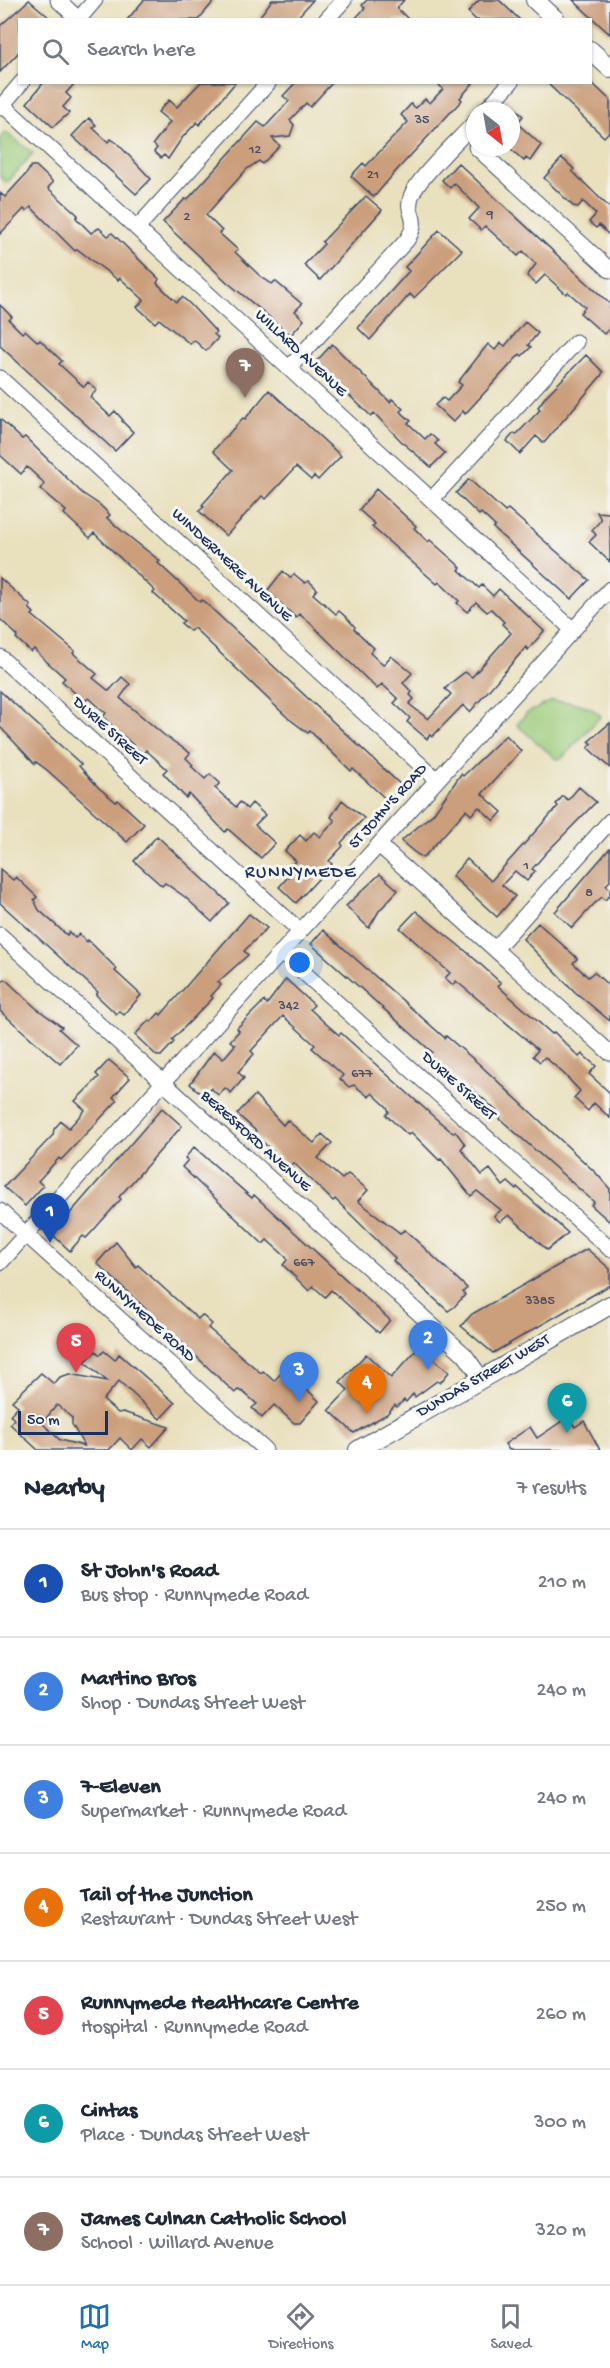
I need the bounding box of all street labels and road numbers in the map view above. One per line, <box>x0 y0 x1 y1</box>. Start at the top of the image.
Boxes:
street label: WILLARD AVENUE <box>250 306 351 402</box>
street label: WINDERMERE AVENUE <box>167 505 296 627</box>
street label: DURIE STREET <box>67 693 151 771</box>
street label: ST JOHN'S ROAD <box>346 760 433 854</box>
street label: DURIE STREET <box>416 1048 500 1126</box>
street label: BERESFORD AVENUE <box>195 1087 315 1197</box>
street label: RUNNYMEDE ROAD <box>90 1267 199 1368</box>
street label: DUNDAS STREET WEST <box>413 1331 555 1423</box>

